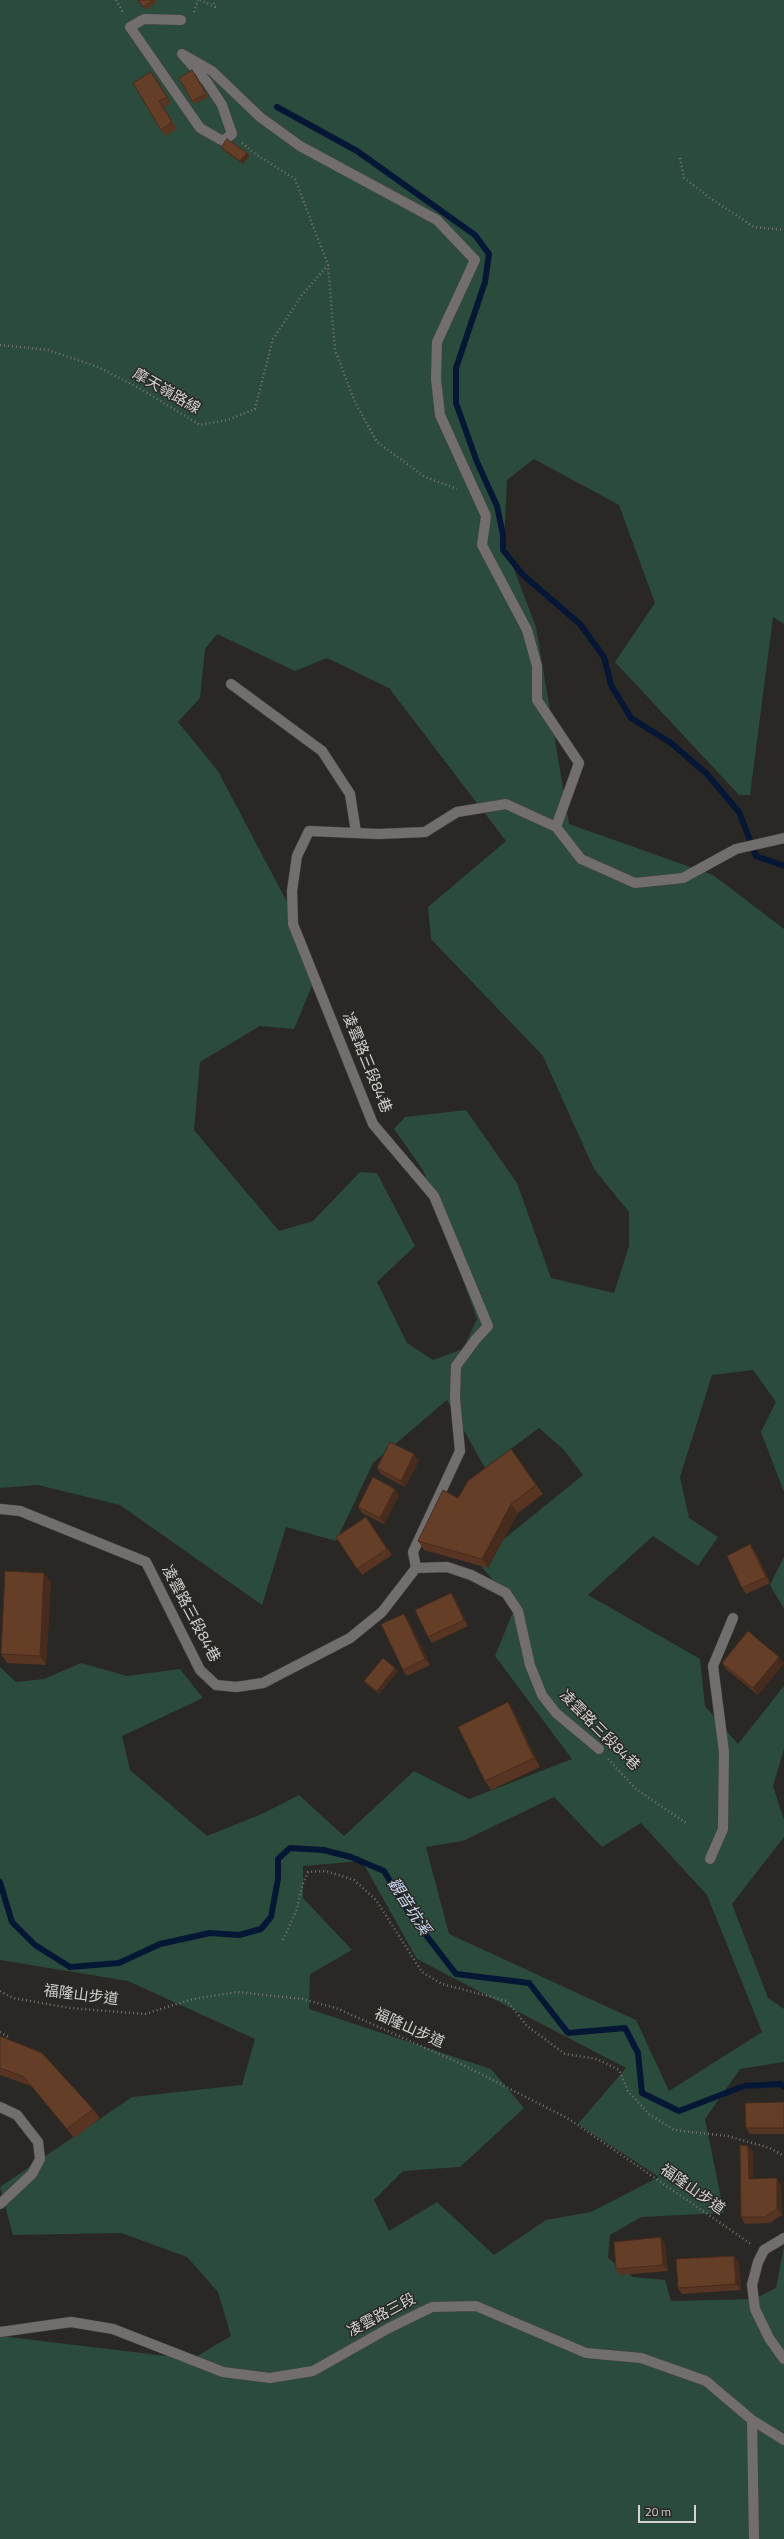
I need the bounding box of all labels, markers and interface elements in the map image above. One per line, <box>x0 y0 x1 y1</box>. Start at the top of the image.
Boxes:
street label: 摩天嶺路線 <box>129 365 203 419</box>
street label: 凌雲路三段84巷 <box>338 1010 394 1116</box>
street label: 凌雲路三段84巷 <box>157 1563 223 1665</box>
street label: 凌雲路三段84巷 <box>555 1687 643 1775</box>
water label: 觀音坑溪 <box>383 1875 433 1939</box>
street label: 福隆山步道 <box>43 1982 119 2010</box>
street label: 福隆山步道 <box>371 2006 447 2052</box>
street label: 福隆山步道 <box>656 2161 728 2219</box>
street label: 凌雲路三段 <box>345 2290 419 2342</box>
scale bar <box>640 2497 698 2523</box>
text: 20 m <box>645 2502 671 2521</box>

